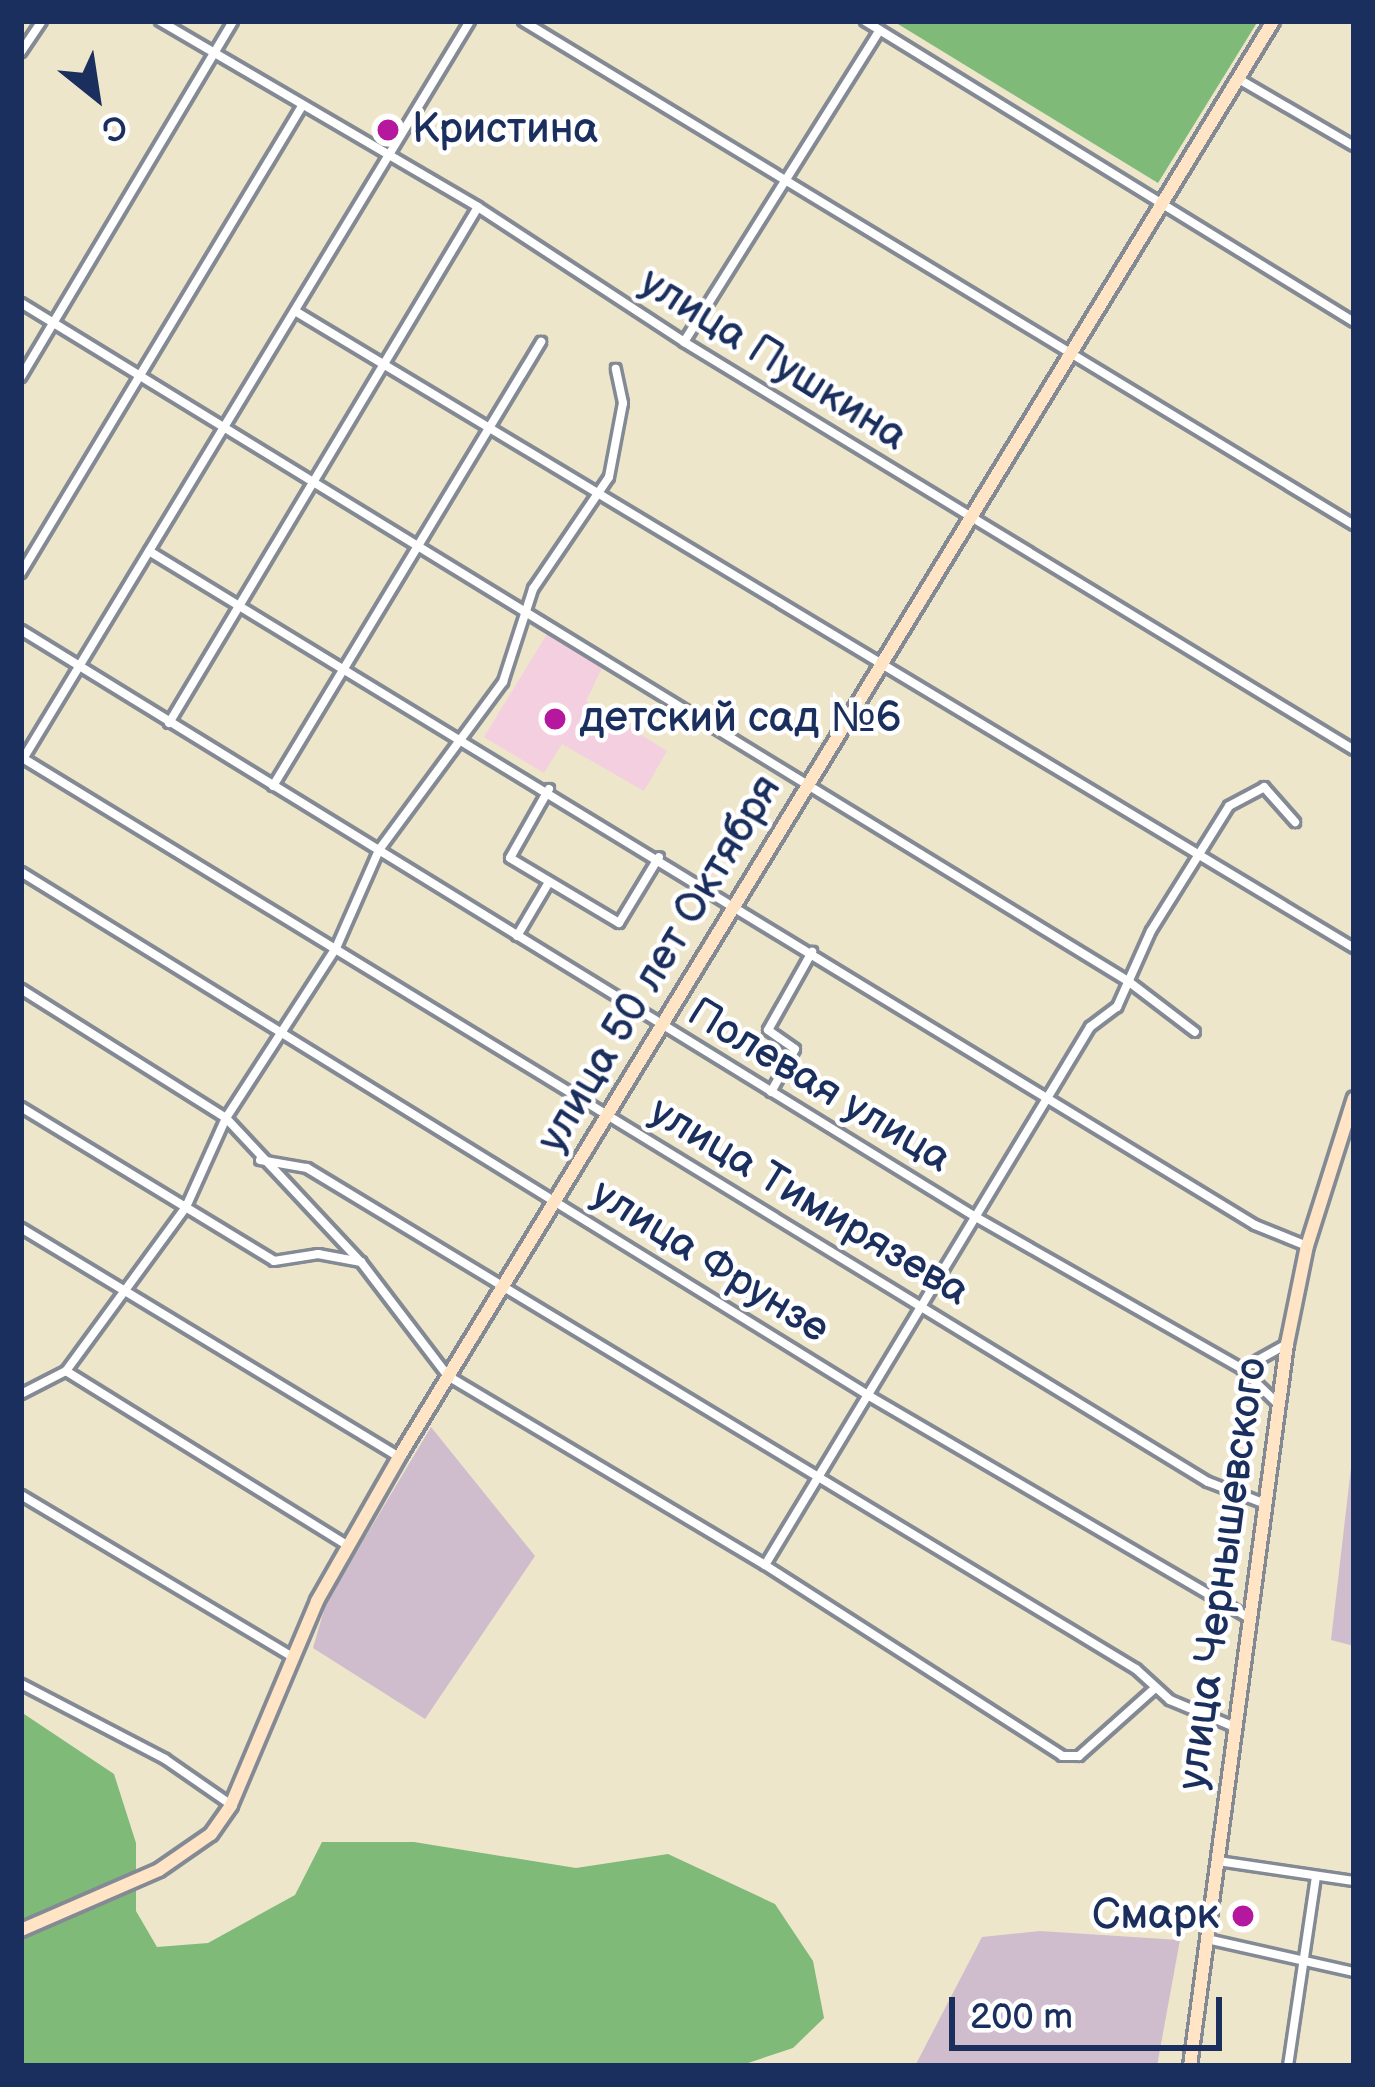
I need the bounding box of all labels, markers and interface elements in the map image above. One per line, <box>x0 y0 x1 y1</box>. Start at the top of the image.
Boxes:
north arrow <box>36 36 156 156</box>
text: С <box>94 104 134 150</box>
place label: Кристина <box>412 105 598 155</box>
marker: Кристина <box>375 117 401 143</box>
street label: улица Пушкина <box>630 258 916 462</box>
place label: детский сад №6 <box>579 694 901 744</box>
marker: детский сад №6 <box>542 706 568 732</box>
street label: улица 50 лет Октября <box>527 766 793 1162</box>
street label: Полевая улица <box>678 988 960 1184</box>
street label: улица Тимирязева <box>640 1087 978 1317</box>
street label: улица Фрунзе <box>582 1169 838 1355</box>
street label: улица Чернышевского <box>1168 1355 1278 1793</box>
place label: Смарк <box>1092 1891 1219 1941</box>
marker: Смарк <box>1230 1903 1256 1929</box>
scale bar <box>955 1973 1228 2047</box>
text: 200 m <box>970 1996 1073 2039</box>

